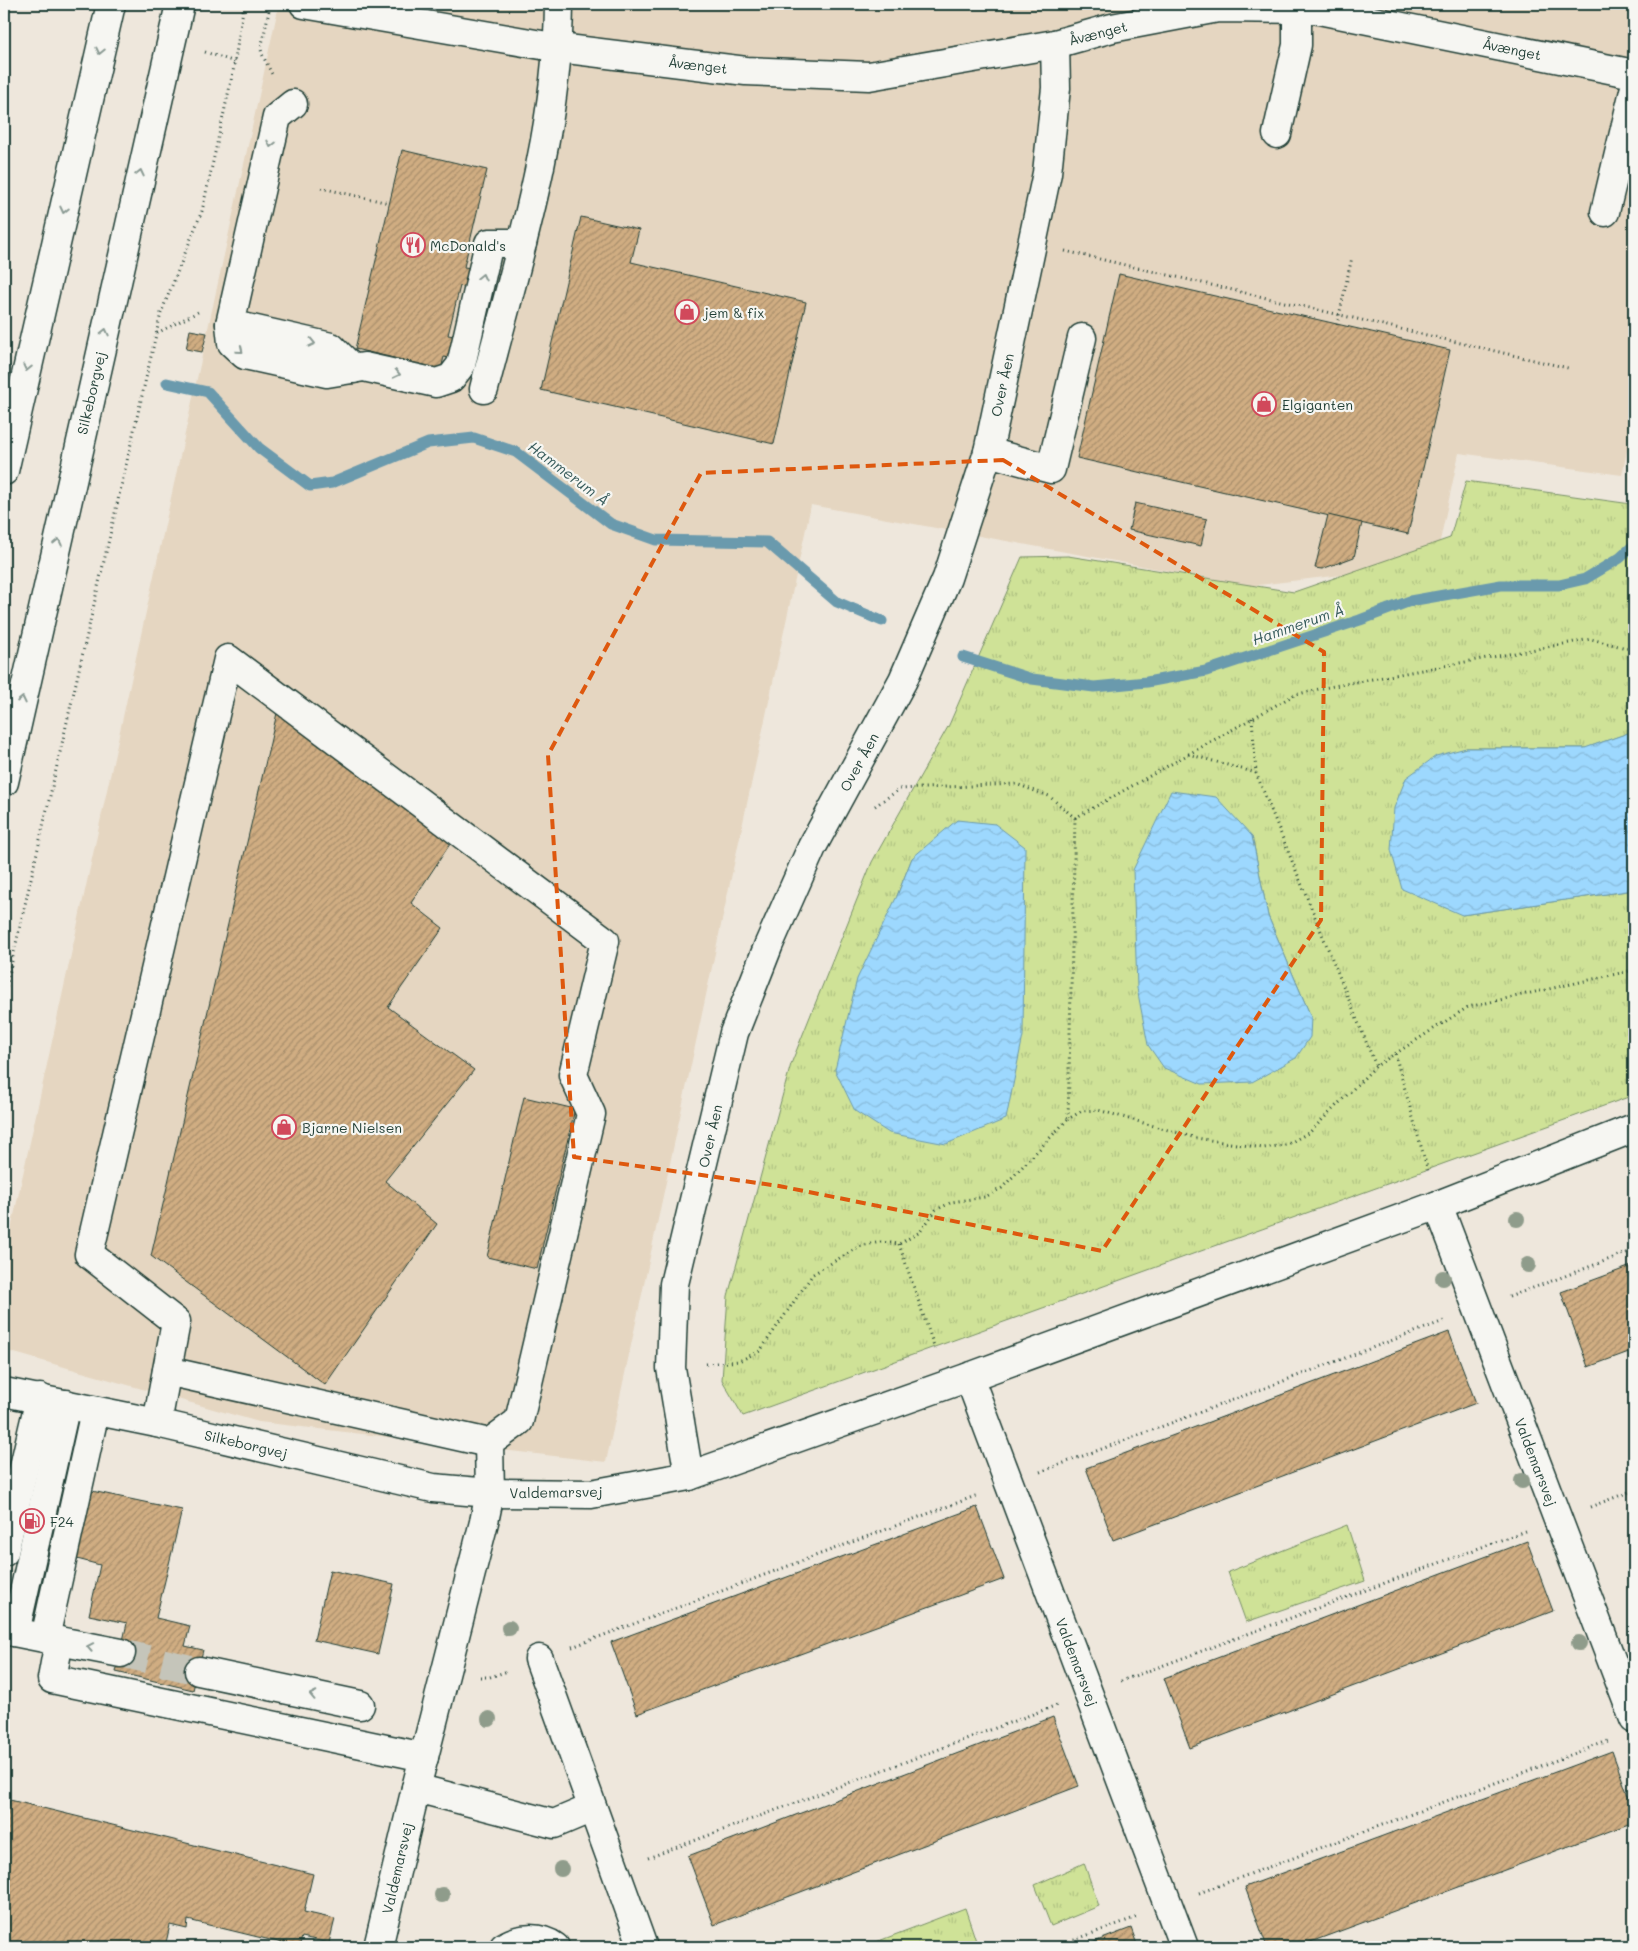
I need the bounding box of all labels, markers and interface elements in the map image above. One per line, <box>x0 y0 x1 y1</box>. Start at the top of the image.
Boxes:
street label: Åvænget <box>1067 17 1129 49</box>
street label: Åvænget <box>1481 33 1543 65</box>
one-way arrow <box>95 47 106 56</box>
street label: Åvænget <box>667 52 729 78</box>
one-way arrow <box>266 139 277 148</box>
one-way arrow <box>134 169 145 178</box>
one-way arrow <box>59 205 70 214</box>
restaurant icon: McDonald's <box>400 232 426 258</box>
place label: McDonald's <box>430 236 506 255</box>
one-way arrow <box>476 273 487 282</box>
shop icon: jem & fix <box>674 299 700 325</box>
place label: jem & fix <box>702 303 764 322</box>
one-way arrow <box>99 328 110 336</box>
one-way arrow <box>307 337 316 348</box>
one-way arrow <box>234 345 243 353</box>
street label: Silkeborgvej <box>72 349 110 437</box>
street label: Over Åen <box>986 352 1018 418</box>
one-way arrow <box>23 364 33 372</box>
one-way arrow <box>393 368 402 379</box>
shop icon: Elgiganten <box>1251 391 1277 417</box>
place label: Elgiganten <box>1282 395 1353 414</box>
water label: Hammerum Å <box>525 436 613 510</box>
one-way arrow <box>52 537 63 546</box>
water label: Hammerum Å <box>1249 599 1347 649</box>
one-way arrow <box>16 696 27 705</box>
street label: Over Åen <box>835 729 883 795</box>
street label: Over Åen <box>694 1103 726 1169</box>
shop icon: Bjarne Nielsen <box>271 1114 297 1140</box>
place label: Bjarne Nielsen <box>302 1118 402 1137</box>
street label: Valdemarsvej <box>1510 1415 1562 1509</box>
street label: Silkeborgvej <box>202 1425 290 1463</box>
street label: Valdemarsvej <box>509 1482 603 1502</box>
fuel station icon: F24 <box>19 1508 45 1534</box>
place label: F24 <box>50 1512 75 1531</box>
street label: Valdemarsvej <box>1051 1615 1103 1709</box>
one-way arrow <box>86 1642 94 1653</box>
one-way arrow <box>308 1690 317 1700</box>
street label: Valdemarsvej <box>377 1820 417 1916</box>

